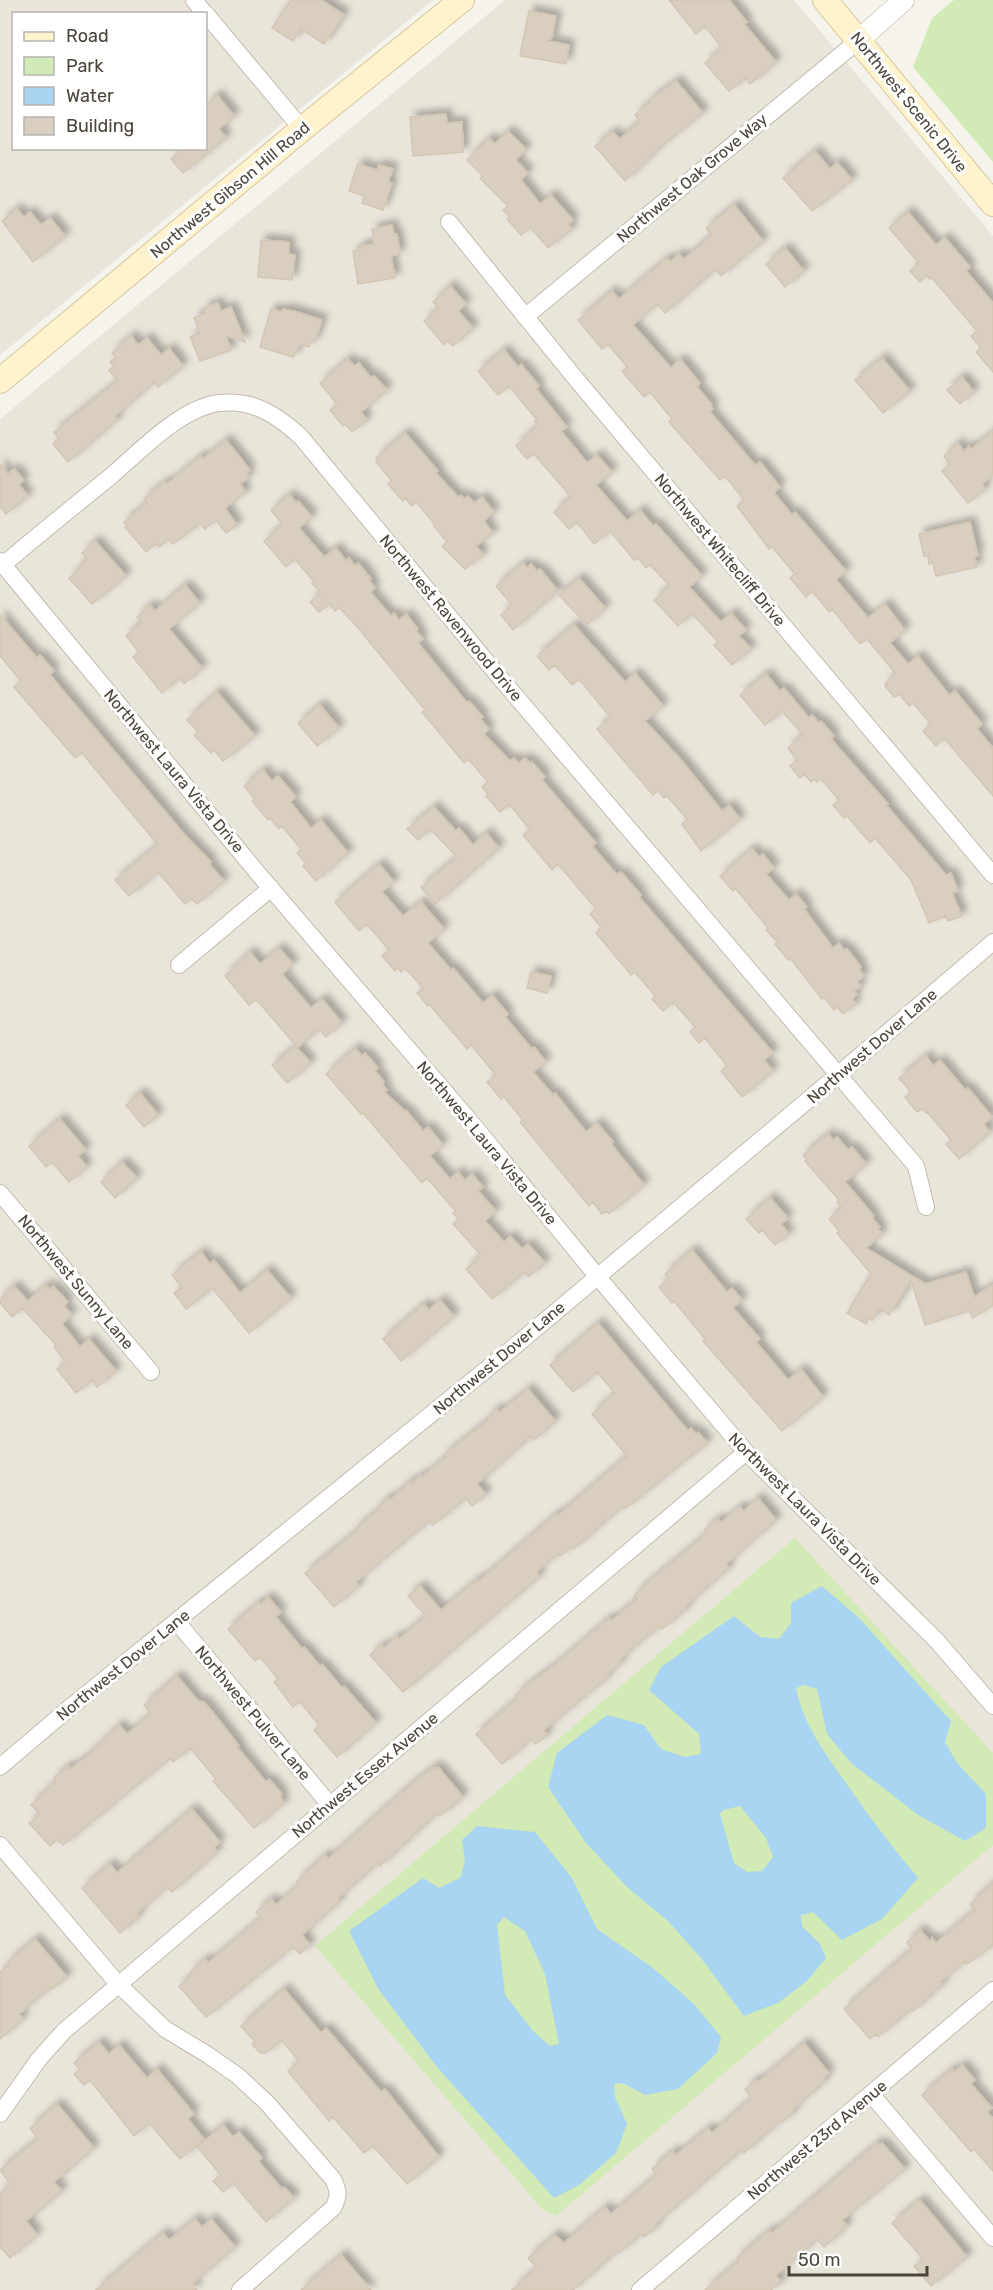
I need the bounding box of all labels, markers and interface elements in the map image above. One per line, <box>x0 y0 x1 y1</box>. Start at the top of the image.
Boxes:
legend <box>12 12 207 150</box>
text: Road <box>66 25 109 47</box>
street label: Northwest Scenic Drive <box>847 28 971 176</box>
text: Park <box>66 55 104 77</box>
text: Water <box>66 85 114 107</box>
street label: Northwest Oak Grove Way <box>613 109 771 247</box>
text: Building <box>66 115 134 137</box>
street label: Northwest Gibson Hill Road <box>146 118 314 262</box>
street label: Northwest Whitecliff Drive <box>651 470 789 630</box>
street label: Northwest Ravenwood Drive <box>376 531 526 705</box>
street label: Northwest Laura Vista Drive <box>100 685 248 857</box>
street label: Northwest Dover Lane <box>803 984 941 1108</box>
street label: Northwest Laura Vista Drive <box>413 1057 561 1229</box>
street label: Northwest Sunny Lane <box>14 1211 138 1353</box>
street label: Northwest Dover Lane <box>429 1297 569 1419</box>
street label: Northwest Laura Vista Drive <box>725 1429 885 1589</box>
street label: Northwest Dover Lane <box>53 1605 193 1725</box>
street label: Northwest Pulver Lane <box>191 1642 315 1784</box>
street label: Northwest Essex Avenue <box>288 1708 442 1842</box>
street label: Northwest 23rd Avenue <box>743 2076 891 2204</box>
scale bar <box>789 2239 927 2277</box>
text: 50 m <box>798 2249 841 2271</box>

